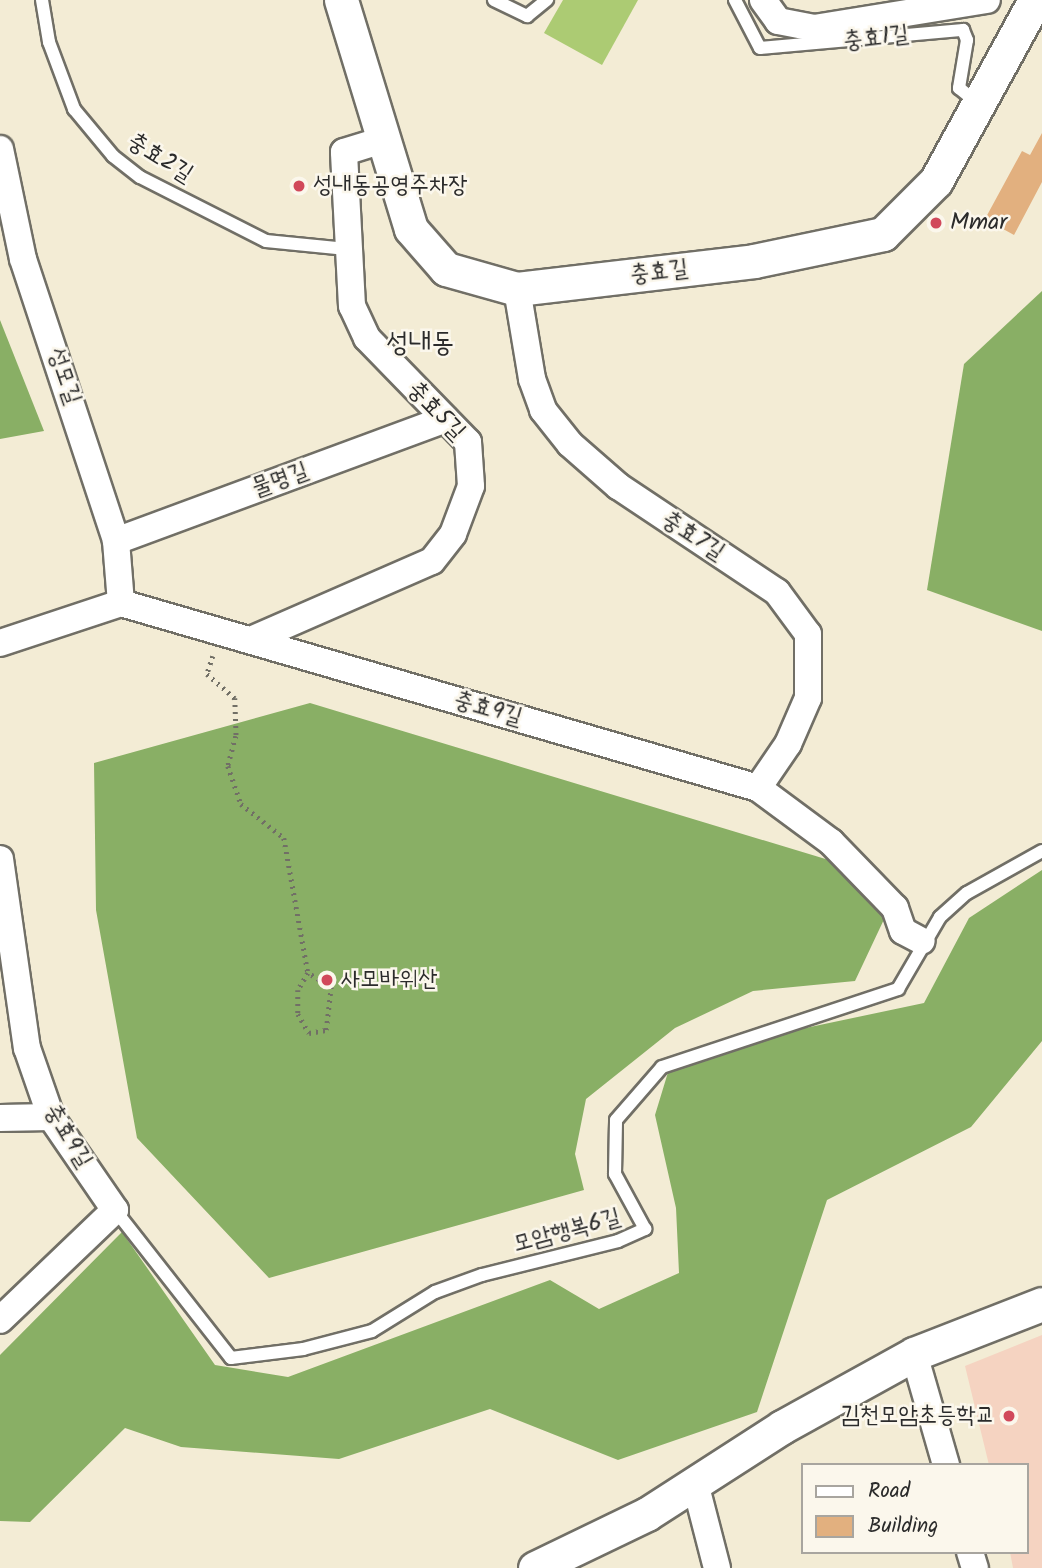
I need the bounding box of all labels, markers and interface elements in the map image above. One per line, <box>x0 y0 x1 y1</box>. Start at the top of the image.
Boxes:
street label: 충효1길 <box>842 20 910 56</box>
street label: 충효2길 <box>122 127 198 189</box>
place label: 성내동공영주차장 <box>313 172 467 200</box>
marker: 성내동공영주차장 <box>291 178 307 194</box>
place label: Mmar <box>950 209 1007 237</box>
marker: Mmar <box>928 215 944 231</box>
street label: 충효길 <box>628 254 690 290</box>
district label: 성내동 <box>386 327 454 361</box>
street label: 성모길 <box>41 344 87 408</box>
street label: 충효5길 <box>401 376 471 446</box>
street label: 물명길 <box>248 457 312 503</box>
street label: 충효7길 <box>656 505 730 567</box>
street label: 충효9길 <box>451 686 525 732</box>
place label: 사모바위산 <box>341 966 438 994</box>
marker: 사모바위산 <box>319 972 335 988</box>
street label: 충효9길 <box>38 1099 98 1173</box>
street label: 모암행복6길 <box>510 1203 624 1259</box>
place label: 김천모암초등학교 <box>840 1402 995 1430</box>
marker: 김천모암초등학교 <box>1001 1408 1017 1424</box>
legend <box>800 1463 1028 1554</box>
text: Road <box>868 1475 910 1508</box>
text: Building <box>868 1510 938 1543</box>

